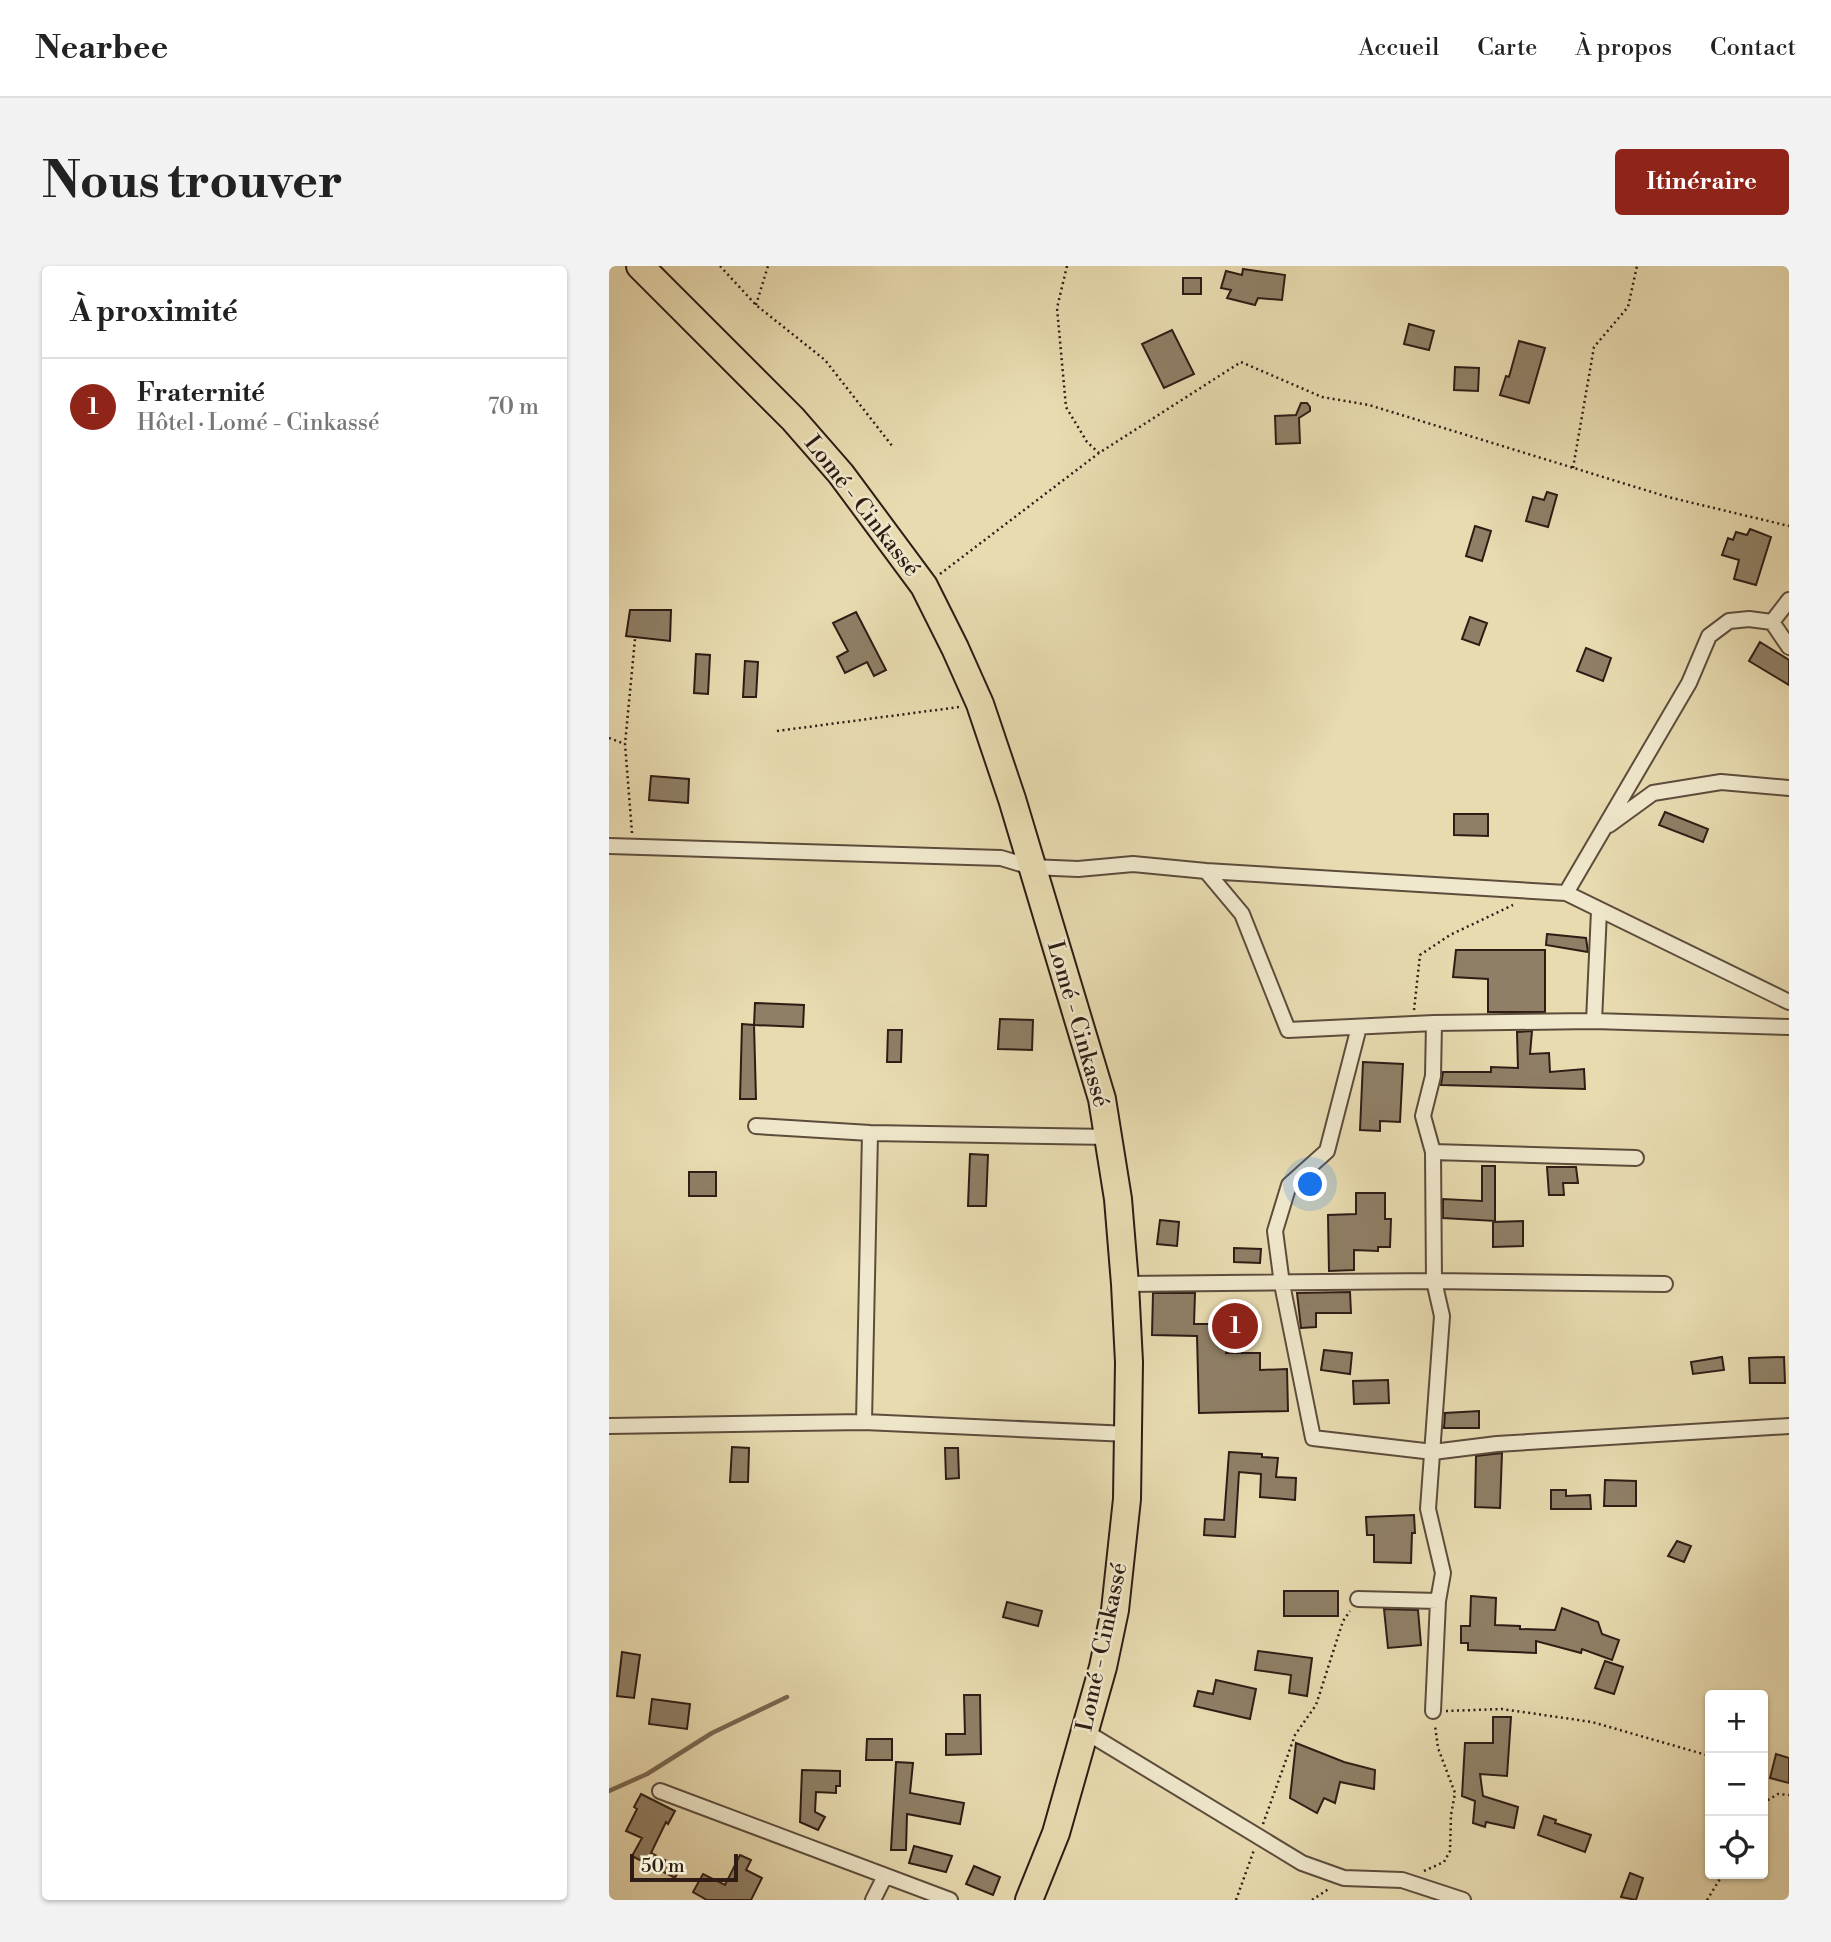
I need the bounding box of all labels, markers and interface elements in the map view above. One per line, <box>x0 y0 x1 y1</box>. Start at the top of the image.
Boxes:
text: Nearbee <box>35 28 168 69</box>
text: Accueil <box>1358 33 1439 63</box>
text: Carte <box>1477 33 1537 63</box>
text: À propos <box>1575 33 1672 63</box>
text: Contact <box>1710 33 1796 63</box>
button: Itinéraire <box>1615 149 1789 215</box>
text: Nous trouver <box>42 152 343 213</box>
text: À proximité <box>70 293 238 331</box>
text: Fraternité <box>137 377 265 409</box>
text: 1 <box>87 393 99 421</box>
text: 70 m <box>488 393 539 421</box>
text: Hôtel · Lomé - Cinkassé <box>137 409 380 437</box>
street label: Lomé - Cinkassé <box>798 430 926 582</box>
street label: Lomé - Cinkassé <box>1041 938 1115 1110</box>
your location <box>1293 1167 1327 1201</box>
pin: 1 <box>1212 1300 1258 1352</box>
street label: Lomé - Cinkassé <box>1070 1560 1134 1734</box>
map controls <box>1705 1690 1768 1879</box>
button: + <box>1705 1690 1768 1753</box>
button: − <box>1705 1753 1768 1816</box>
button: locate <box>1705 1816 1768 1879</box>
scale bar <box>630 1851 739 1883</box>
text: 50 m <box>641 1854 685 1878</box>

